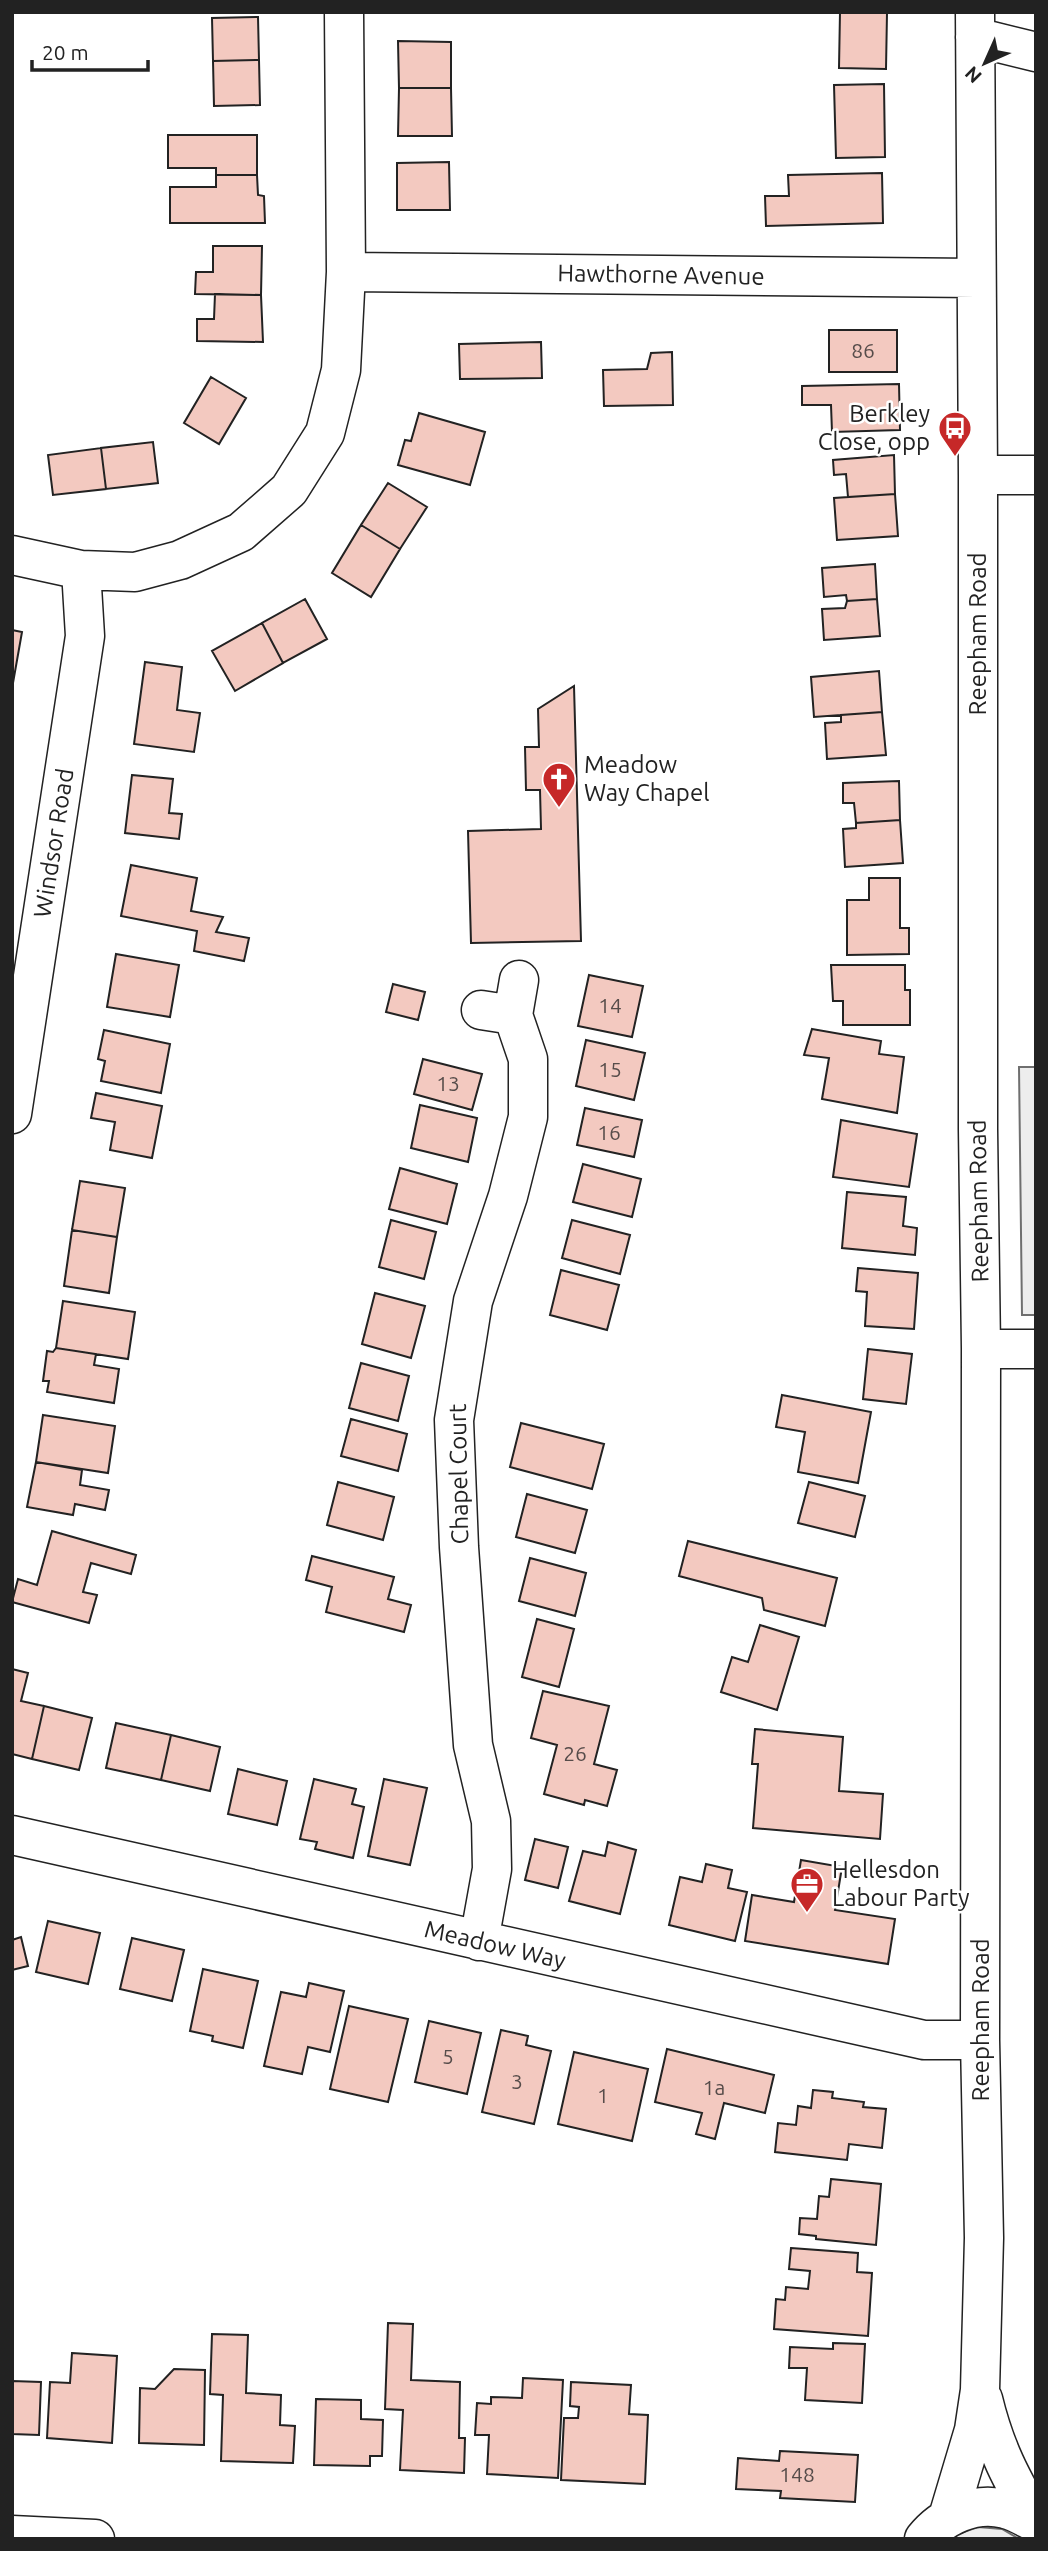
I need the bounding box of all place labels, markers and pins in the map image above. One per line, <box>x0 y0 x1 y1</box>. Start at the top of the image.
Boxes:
place label: Berkley Close, opp <box>818 400 930 455</box>
bus stop icon: Berkley Close, opp <box>936 409 974 458</box>
place label: Meadow Way Chapel <box>584 751 709 806</box>
church icon: Meadow Way Chapel <box>540 760 578 809</box>
place label: Hellesdon Labour Party <box>832 1856 970 1911</box>
office icon: Hellesdon Labour Party <box>788 1865 826 1914</box>

